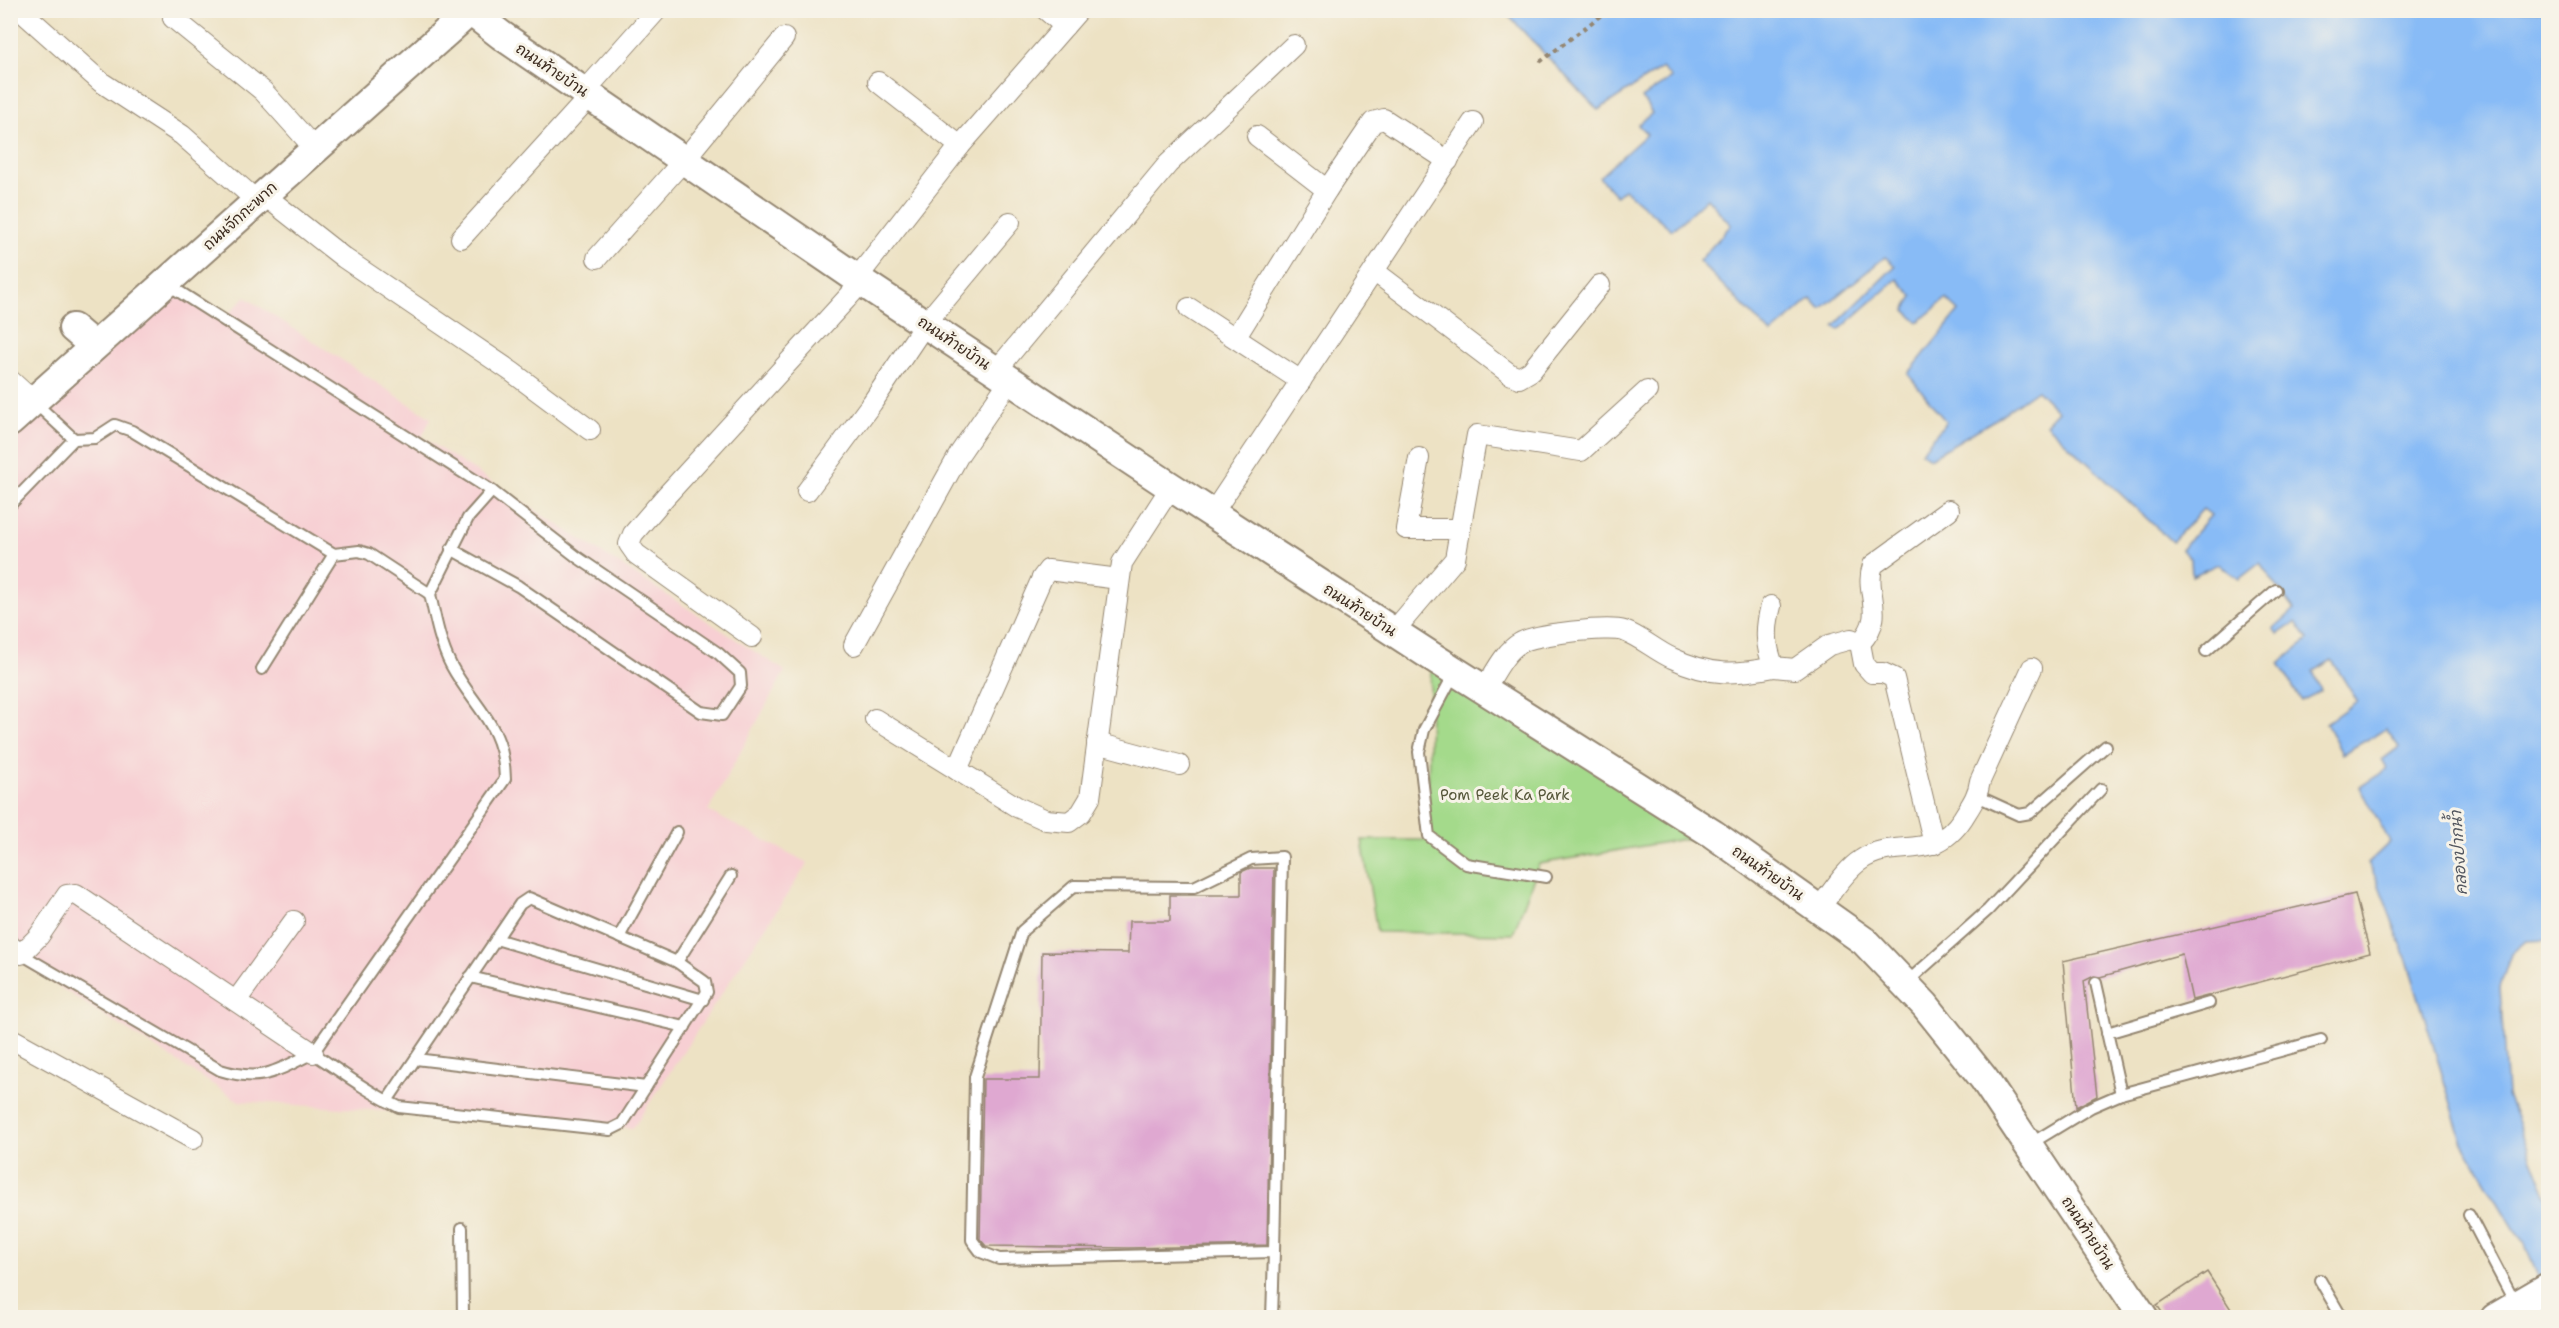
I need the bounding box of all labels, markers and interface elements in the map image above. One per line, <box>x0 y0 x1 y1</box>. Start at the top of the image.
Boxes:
street label: ถนนท้ายบ้าน <box>512 38 592 102</box>
street label: ถนนจักกะพาก <box>199 177 281 255</box>
street label: ถนนท้ายบ้าน <box>914 311 994 375</box>
street label: ถนนท้ายบ้าน <box>1320 579 1400 641</box>
park label: Pom Peek Ka Park <box>1440 785 1570 805</box>
water label: คลองปากน้ำ <box>2441 809 2472 896</box>
street label: ถนนท้ายบ้าน <box>1728 841 1808 905</box>
street label: ถนนท้ายบ้าน <box>2057 1193 2119 1273</box>

